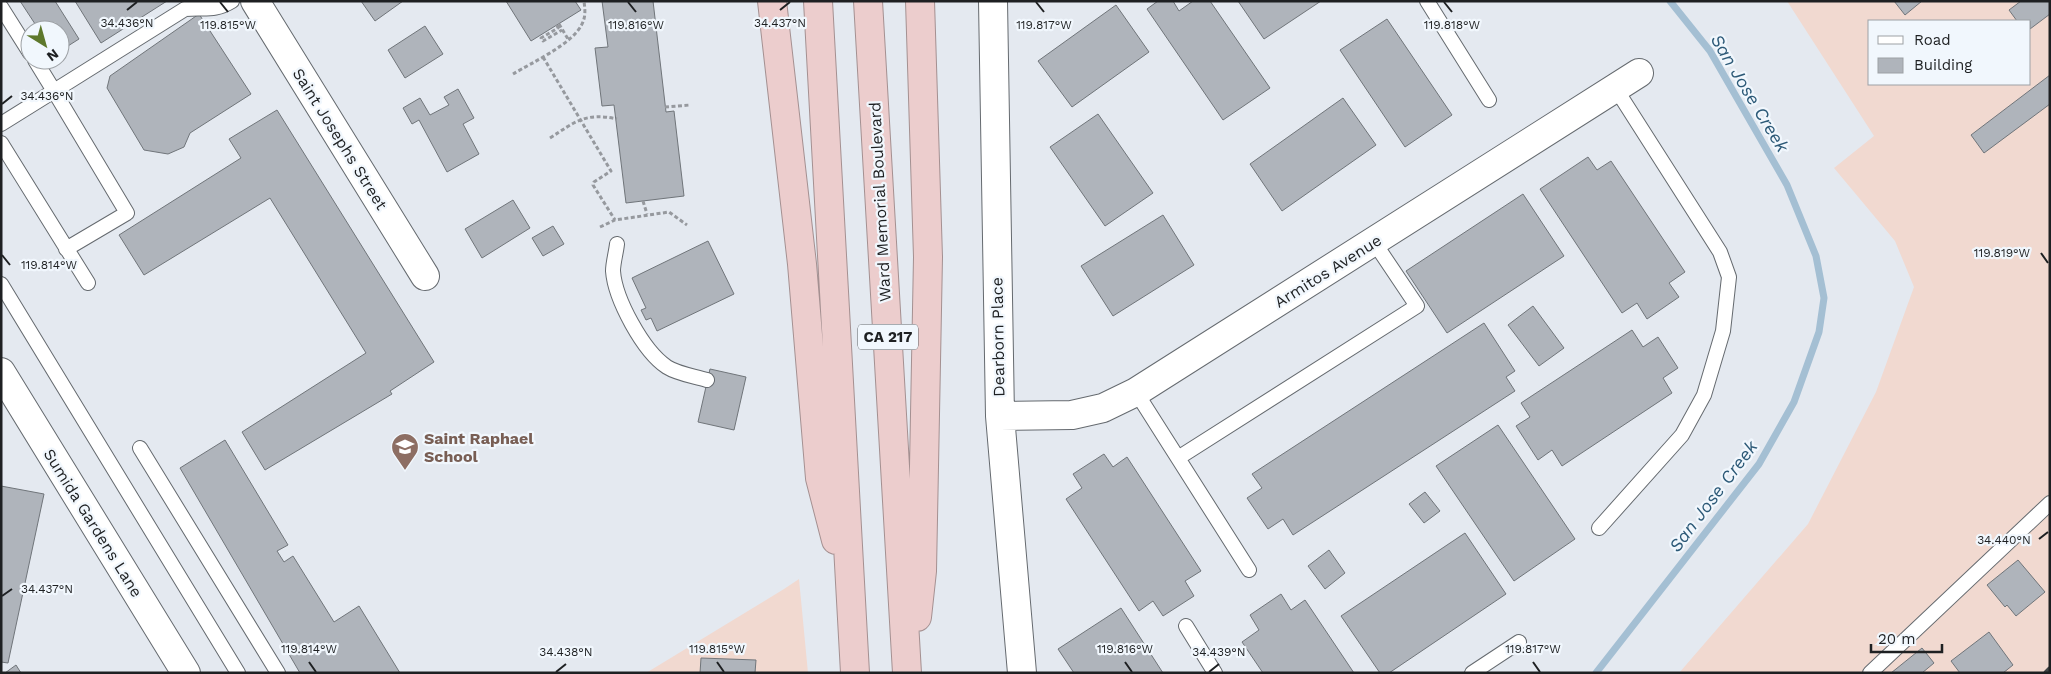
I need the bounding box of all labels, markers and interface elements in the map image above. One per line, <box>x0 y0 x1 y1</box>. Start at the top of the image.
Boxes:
text: 34.436°N <box>100 16 154 30</box>
text: 34.437°N <box>754 16 806 30</box>
text: 119.815°W <box>200 18 256 32</box>
text: 119.816°W <box>608 18 665 32</box>
text: 119.817°W <box>1016 18 1072 32</box>
text: 119.818°W <box>1424 18 1481 32</box>
north arrow <box>20 20 70 70</box>
legend <box>1868 20 2031 85</box>
water label: San Jose Creek <box>1706 30 1794 157</box>
text: Road <box>1914 31 1951 49</box>
text: N <box>44 46 62 65</box>
text: Building <box>1914 56 1972 74</box>
street label: Saint Josephs Street <box>289 65 391 213</box>
text: 34.436°N <box>20 89 74 103</box>
street label: Ward Memorial Boulevard <box>865 102 895 302</box>
street label: Armitos Avenue <box>1271 230 1385 312</box>
text: 119.819°W <box>1974 246 2031 260</box>
text: 119.814°W <box>21 258 78 272</box>
street label: Dearborn Place <box>987 277 1009 397</box>
road number: CA 217 <box>858 324 918 350</box>
place label: Saint Raphael School <box>424 429 534 466</box>
school or university icon: Saint Raphael School <box>390 432 420 471</box>
water label: San Jose Creek <box>1664 435 1762 556</box>
street label: Sumida Gardens Lane <box>40 445 146 601</box>
text: 34.440°N <box>1977 533 2031 547</box>
text: 34.437°N <box>21 582 73 596</box>
scale bar <box>1871 622 1942 654</box>
text: 20 m <box>1878 630 1916 648</box>
text: 119.814°W <box>281 642 338 656</box>
text: 119.815°W <box>689 642 745 656</box>
text: 119.816°W <box>1097 642 1154 656</box>
text: 119.817°W <box>1505 642 1561 656</box>
text: 34.438°N <box>539 645 593 659</box>
text: 34.439°N <box>1192 645 1246 659</box>

